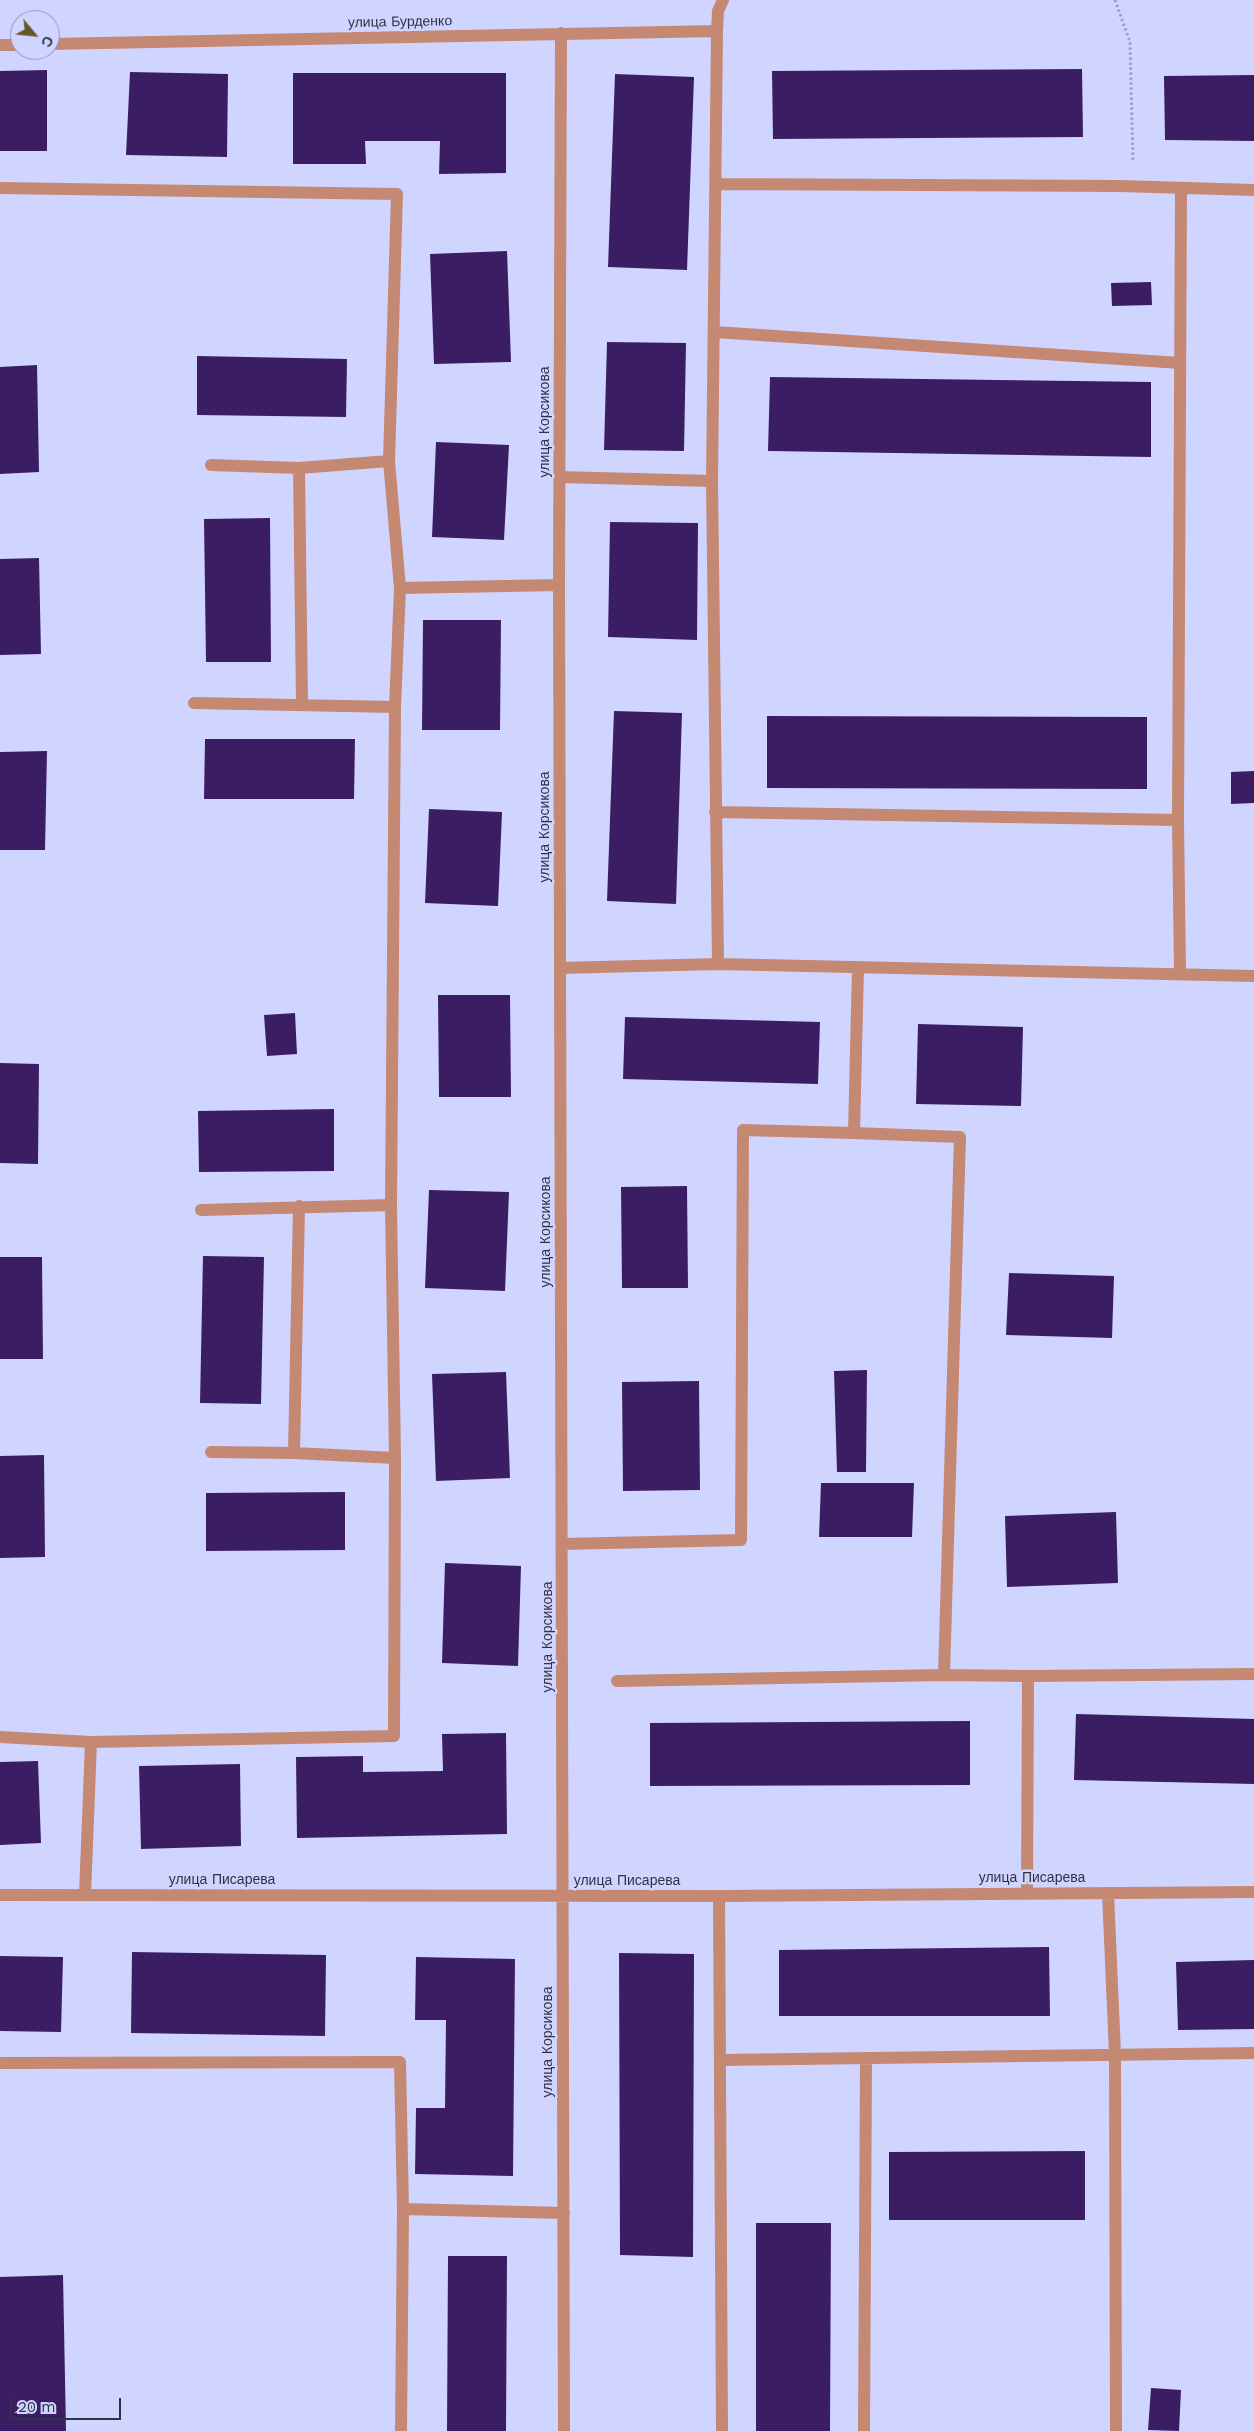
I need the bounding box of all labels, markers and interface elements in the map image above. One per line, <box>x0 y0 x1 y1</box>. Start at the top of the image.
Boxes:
north arrow <box>10 10 60 60</box>
street label: улица Бурденко <box>348 13 452 31</box>
text: С <box>38 33 57 50</box>
street label: улица Корсикова <box>537 367 553 477</box>
street label: улица Корсикова <box>537 772 553 882</box>
street label: улица Корсикова <box>538 1177 554 1287</box>
street label: улица Корсикова <box>540 1582 556 1692</box>
street label: улица Писарева <box>979 1870 1085 1886</box>
street label: улица Писарева <box>169 1872 275 1888</box>
street label: улица Писарева <box>574 1873 680 1889</box>
street label: улица Корсикова <box>540 1987 556 2097</box>
scale bar <box>12 2388 124 2420</box>
text: 20 m <box>18 2398 56 2416</box>

